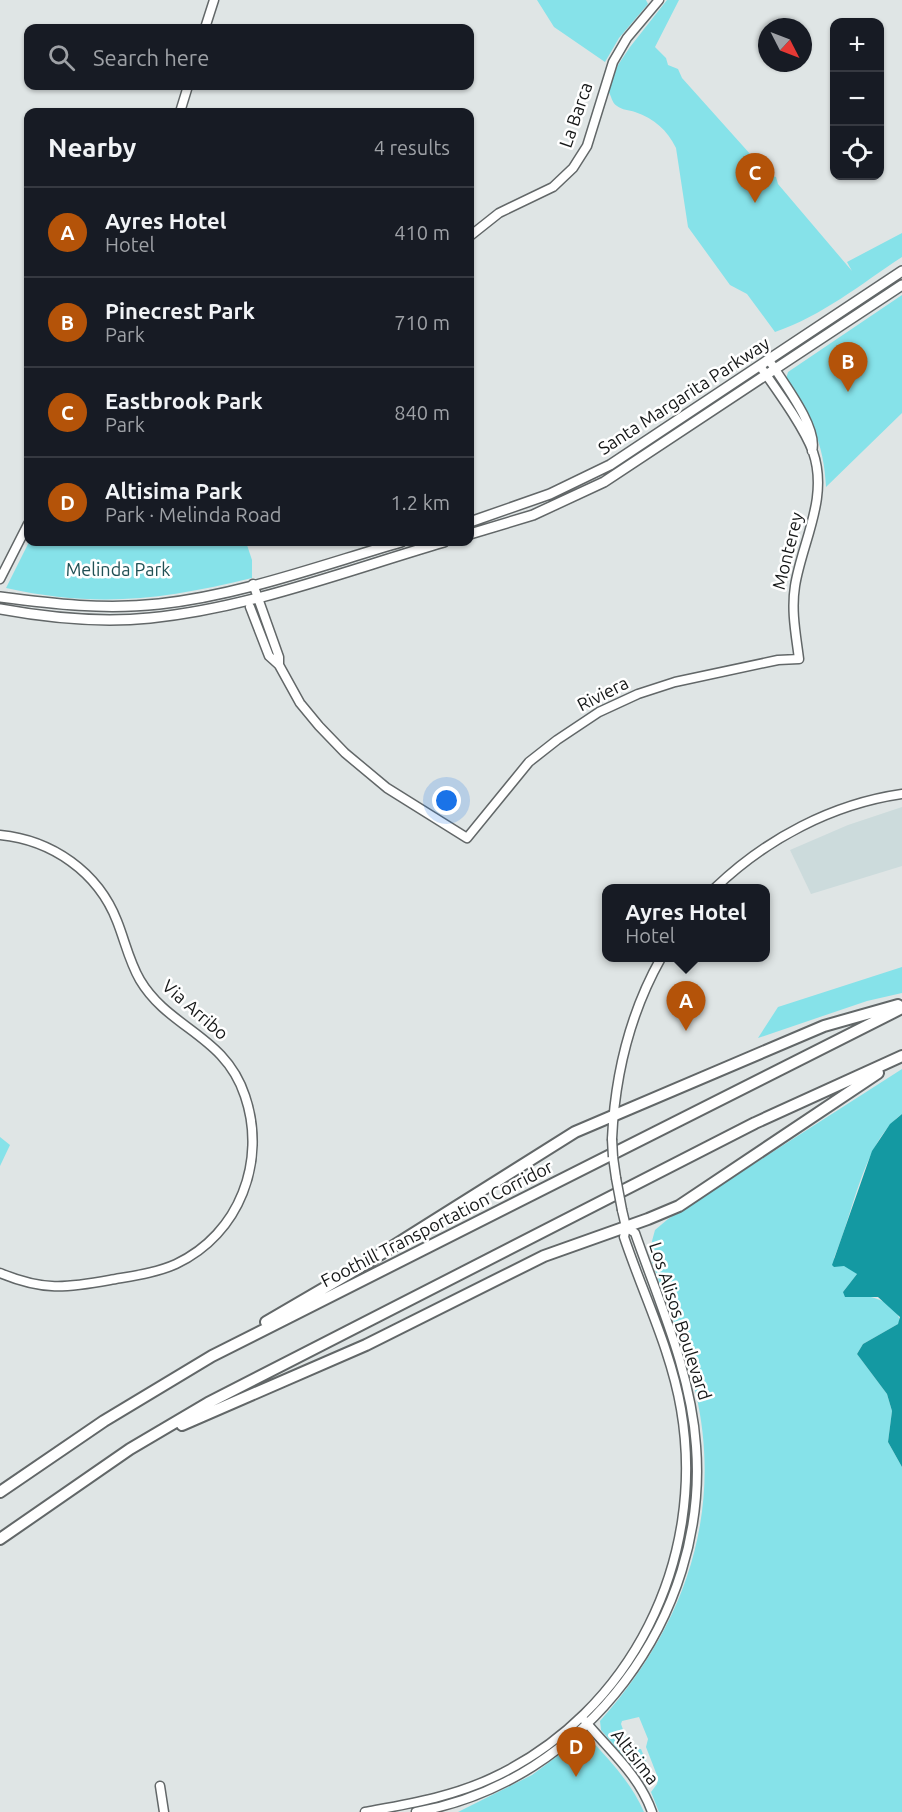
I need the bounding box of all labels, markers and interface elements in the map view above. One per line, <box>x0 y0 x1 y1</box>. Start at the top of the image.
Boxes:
north arrow <box>758 18 812 72</box>
map controls <box>830 18 884 180</box>
button: + <box>830 18 884 72</box>
search box <box>24 24 474 90</box>
icon: search <box>45 41 78 74</box>
text: Search here <box>93 45 209 70</box>
button: − <box>830 72 884 126</box>
street label: La Barca <box>555 79 596 150</box>
button: locate <box>830 126 884 180</box>
text: Nearby <box>48 133 136 162</box>
text: 4 results <box>374 136 450 159</box>
pin: C <box>736 154 774 203</box>
text: Ayres Hotel <box>105 208 226 233</box>
text: A <box>60 221 75 244</box>
text: 410 m <box>394 221 450 244</box>
text: Hotel <box>105 233 155 256</box>
text: Pinecrest Park <box>105 298 255 323</box>
text: B <box>61 311 74 334</box>
text: 710 m <box>394 311 450 334</box>
text: Park <box>105 323 145 346</box>
street label: Santa Margarita Parkway <box>594 332 773 458</box>
pin: B <box>828 342 868 392</box>
text: Eastbrook Park <box>105 388 263 413</box>
text: C <box>61 401 74 424</box>
text: 840 m <box>394 401 450 424</box>
text: Park <box>105 413 145 436</box>
text: Altisima Park <box>105 478 242 503</box>
text: D <box>60 491 75 514</box>
text: 1.2 km <box>391 491 450 514</box>
text: Park · Melinda Road <box>105 503 281 526</box>
street label: Monterey <box>768 510 806 591</box>
park label: Melinda Park <box>66 559 170 579</box>
street label: Riviera <box>574 672 631 714</box>
your location <box>432 786 461 815</box>
popup <box>602 884 770 962</box>
text: Ayres Hotel <box>625 899 747 924</box>
text: Hotel <box>625 924 675 947</box>
street label: Via Arribo <box>159 975 233 1043</box>
pin: A <box>666 982 706 1031</box>
street label: Foothill Transportation Corridor <box>317 1156 556 1290</box>
street label: Los Alisos Boulevard <box>646 1239 716 1402</box>
street label: Altisima <box>608 1725 664 1788</box>
pin: D <box>556 1728 596 1777</box>

